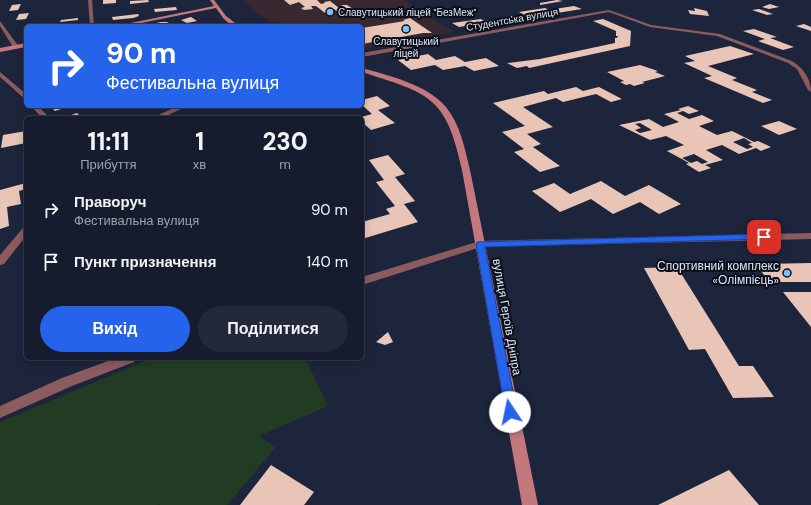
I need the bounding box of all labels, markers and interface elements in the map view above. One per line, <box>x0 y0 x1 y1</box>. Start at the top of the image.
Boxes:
street label: Студентська вулиця <box>465 5 559 34</box>
place label: Славутицький ліцей "БезМеж" <box>338 6 476 19</box>
marker: Славутицький ліцей "БезМеж" <box>325 7 335 17</box>
marker: Славутицький ліцей <box>401 24 411 34</box>
text: 90 m <box>106 35 176 72</box>
place label: Славутицький ліцей <box>373 35 439 60</box>
icon: right <box>40 40 92 92</box>
text: Фестивальна вулиця <box>106 71 279 95</box>
text: 11:11 <box>88 126 129 157</box>
text: 1 <box>195 126 204 157</box>
text: 230 <box>262 126 308 157</box>
text: Прибуття <box>80 156 137 173</box>
text: хв <box>193 156 206 173</box>
text: m <box>279 156 291 173</box>
text: Праворуч <box>74 192 147 212</box>
icon: right <box>40 199 62 221</box>
text: 90 m <box>311 200 348 220</box>
text: Фестивальна вулиця <box>74 212 199 229</box>
pin <box>747 220 781 254</box>
icon: arrive <box>753 226 775 248</box>
icon: arrive <box>40 251 62 273</box>
text: Пункт призначення <box>74 252 216 272</box>
text: 140 m <box>307 252 348 272</box>
street label: вулиця Героїв Дніпра <box>489 258 525 377</box>
place label: Спортивний комплекс «Олімпієць» <box>657 258 779 288</box>
marker: Спортивний комплекс «Олімпієць» <box>782 268 792 278</box>
button: Вихід <box>40 306 190 352</box>
button: Поділитися <box>198 306 348 352</box>
position arrow <box>489 391 531 433</box>

